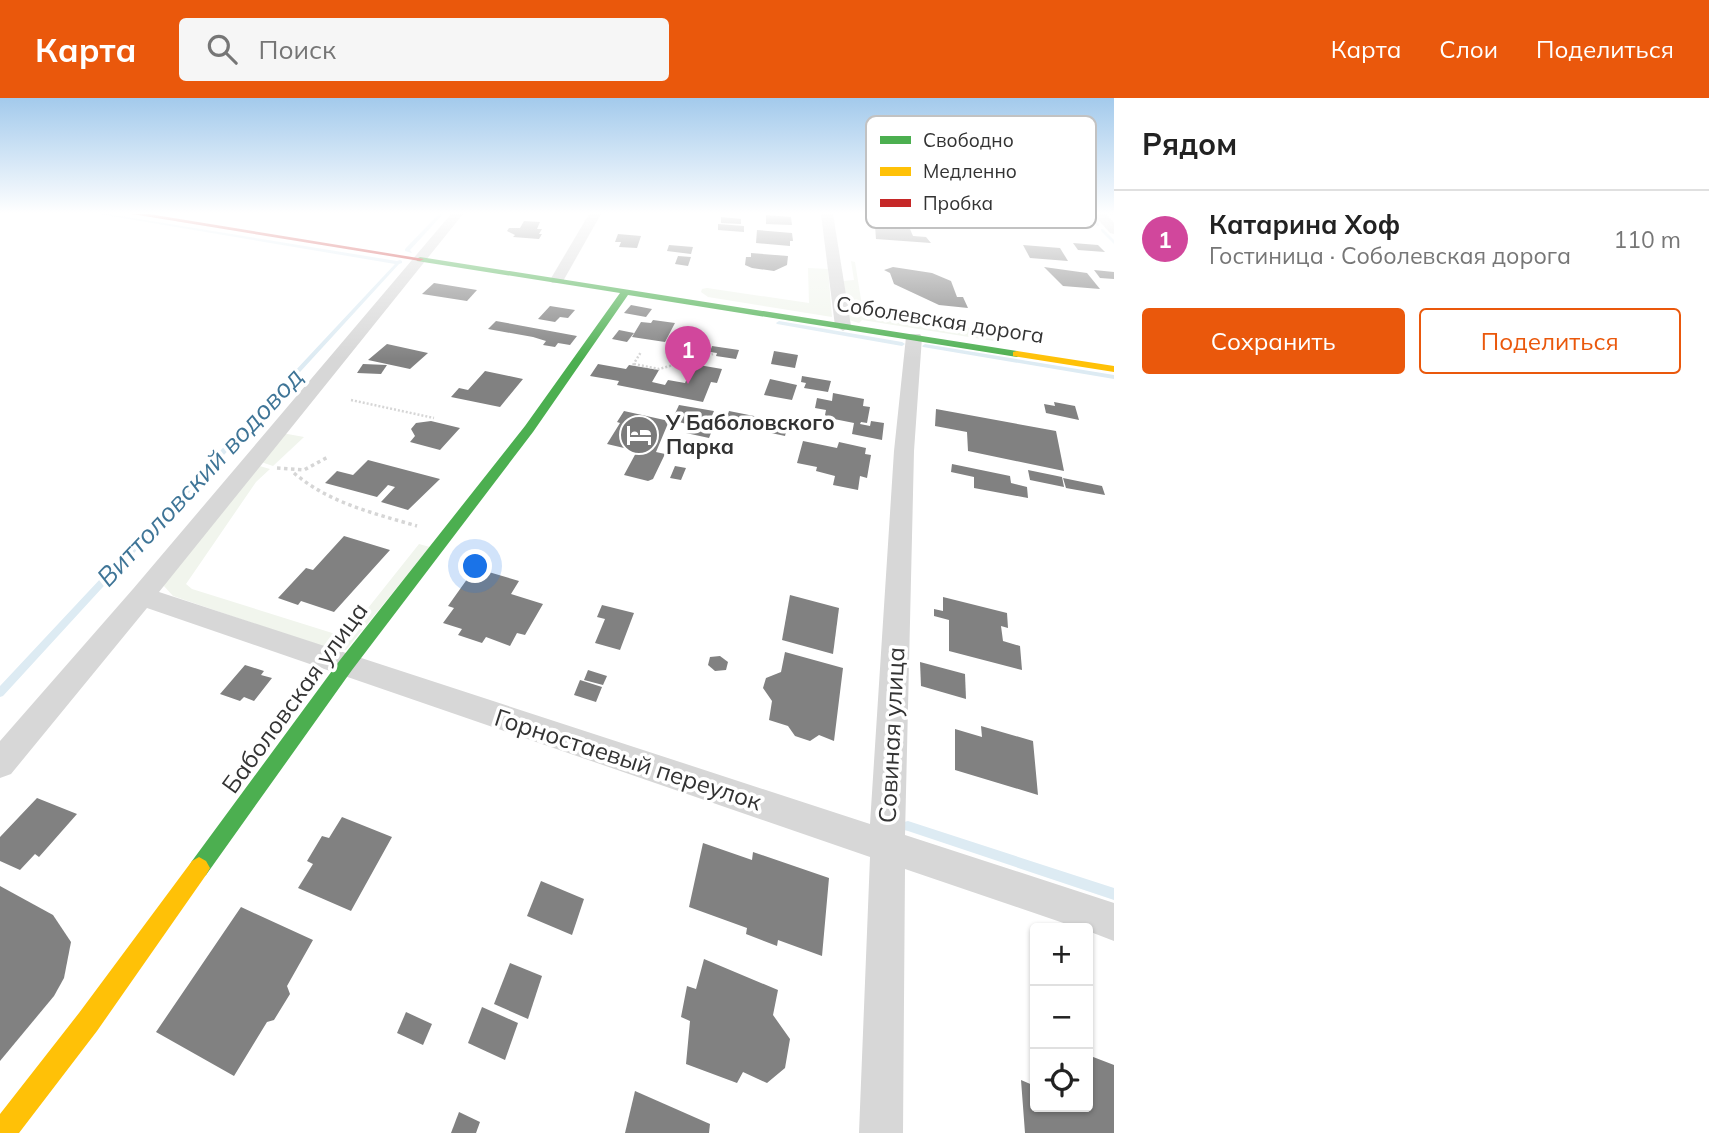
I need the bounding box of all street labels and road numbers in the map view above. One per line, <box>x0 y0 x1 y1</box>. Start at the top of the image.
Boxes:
street label: Соболевская дорога <box>834 290 1046 348</box>
street label: Баболовская улица <box>215 596 374 799</box>
street label: Совиная улица <box>871 646 911 824</box>
street label: Горностаевый переулок <box>491 702 766 816</box>

